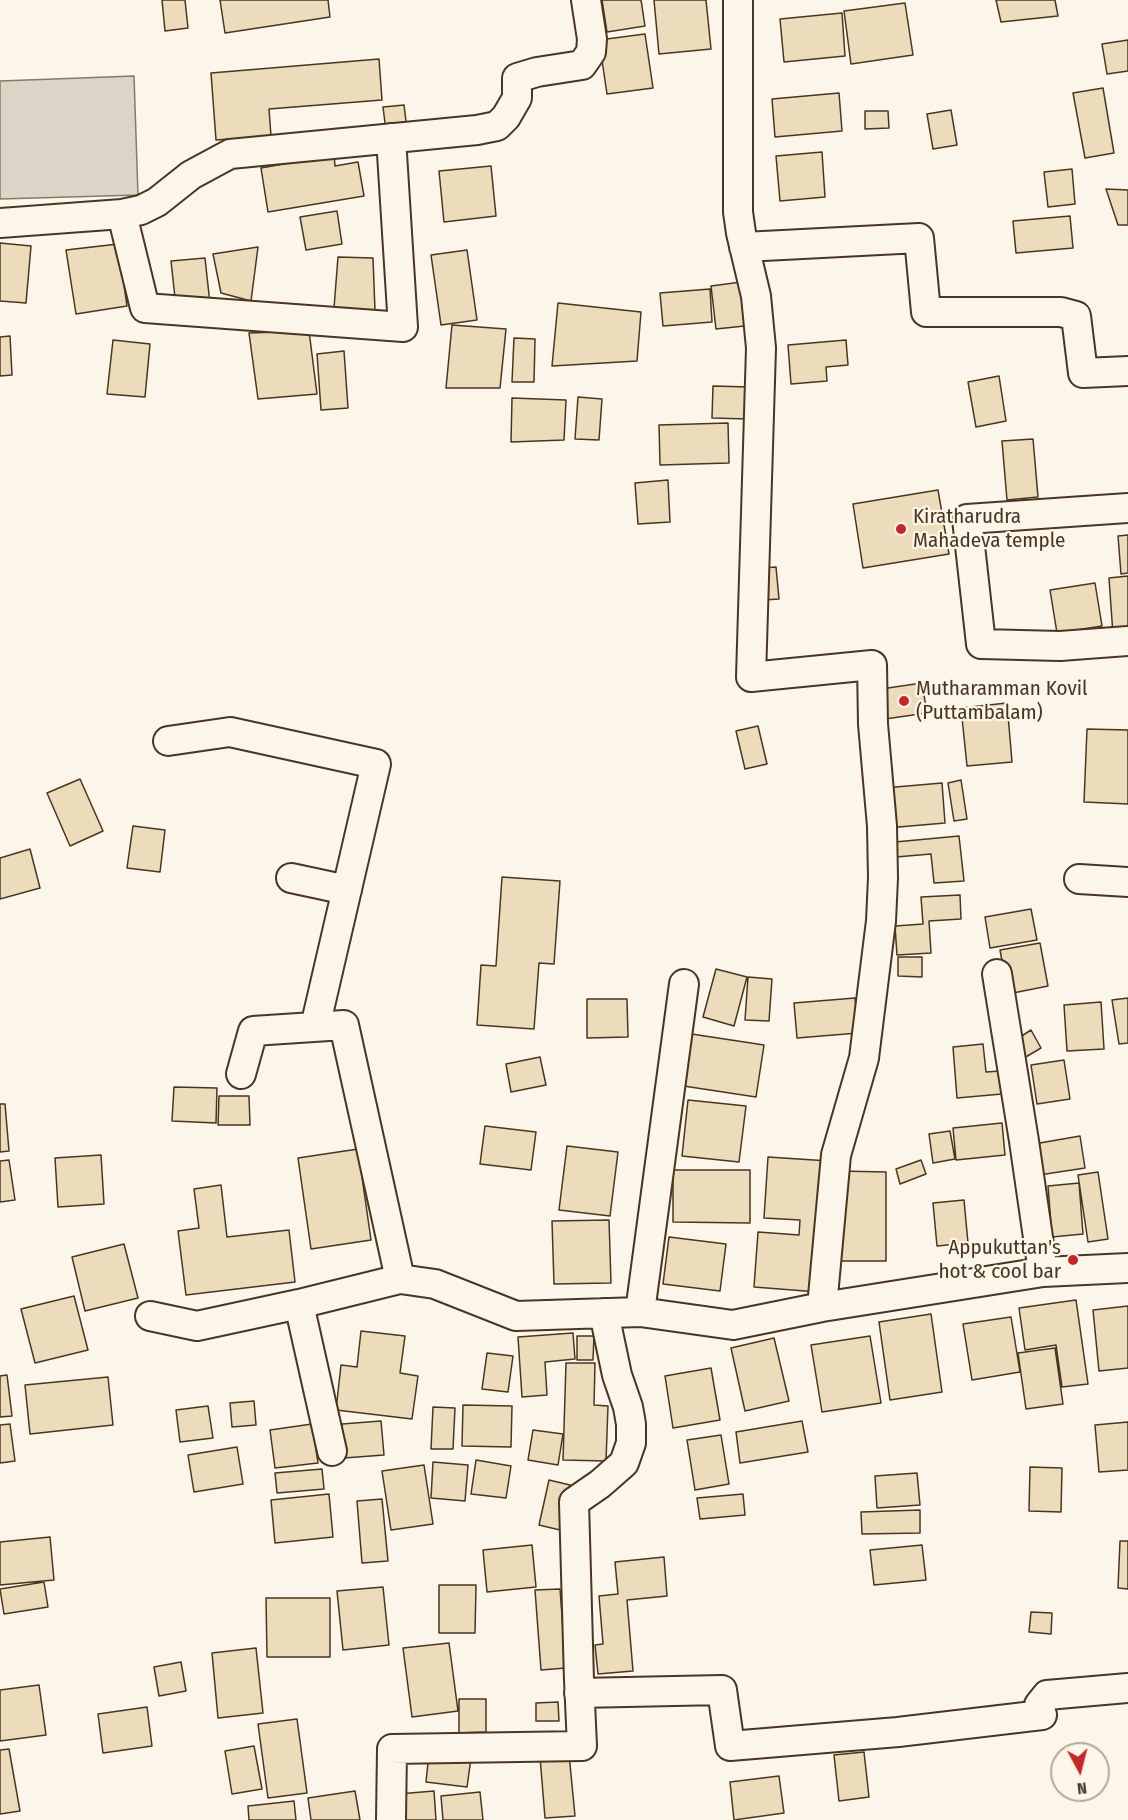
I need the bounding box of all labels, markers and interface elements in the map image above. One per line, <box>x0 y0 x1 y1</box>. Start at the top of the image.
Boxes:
place label: Kiratharudra Mahadeva temple <box>913 504 1065 554</box>
marker: Kiratharudra Mahadeva temple <box>894 522 908 536</box>
place label: Mutharamman Kovil (Puttambalam) <box>916 676 1088 726</box>
marker: Mutharamman Kovil (Puttambalam) <box>897 694 911 708</box>
place label: Appukuttan's hot & cool bar <box>938 1235 1061 1285</box>
marker: Appukuttan's hot & cool bar <box>1066 1253 1080 1267</box>
north arrow <box>1050 1742 1110 1802</box>
text: N <box>1076 1778 1088 1798</box>

